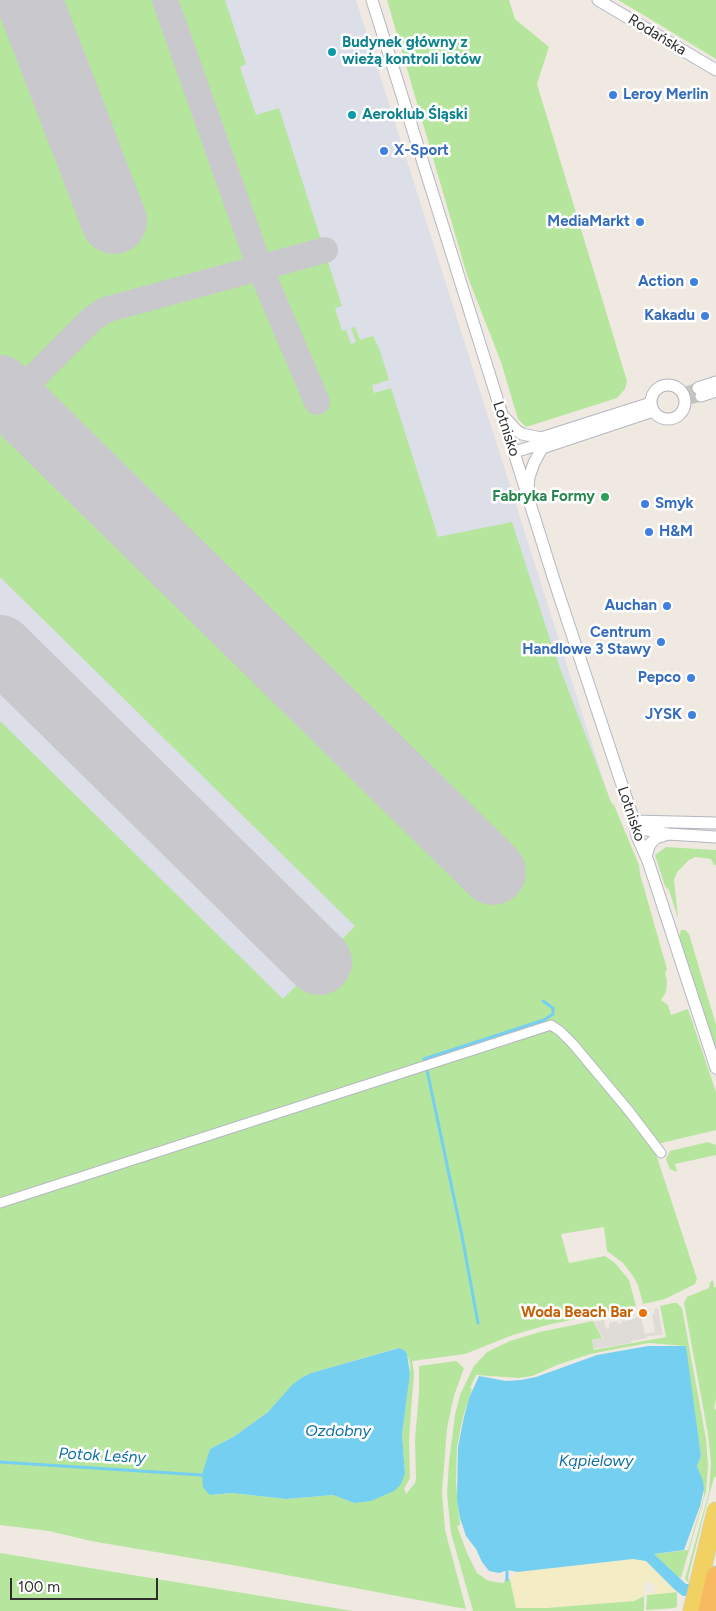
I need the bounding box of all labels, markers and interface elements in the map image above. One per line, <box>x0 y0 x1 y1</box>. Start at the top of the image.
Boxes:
street label: Rodańska <box>625 11 689 59</box>
place label: Budynek główny z wieżą kontroli lotów <box>342 34 481 69</box>
marker: Budynek główny z wieżą kontroli lotów <box>326 46 338 58</box>
place label: Leroy Merlin <box>623 86 709 104</box>
marker: Leroy Merlin <box>607 89 619 101</box>
place label: Aeroklub Śląski <box>362 106 468 124</box>
marker: Aeroklub Śląski <box>346 109 358 121</box>
place label: X-Sport <box>394 142 449 160</box>
marker: X-Sport <box>378 145 390 157</box>
place label: MediaMarkt <box>547 213 630 231</box>
marker: MediaMarkt <box>634 216 646 228</box>
place label: Action <box>638 273 684 291</box>
marker: Action <box>688 276 700 288</box>
place label: Kakadu <box>644 307 695 325</box>
marker: Kakadu <box>699 310 711 322</box>
street label: Lotnisko <box>489 399 523 459</box>
place label: Fabryka Formy <box>492 488 595 506</box>
marker: Fabryka Formy <box>599 491 611 503</box>
place label: Smyk <box>655 495 694 513</box>
marker: Smyk <box>639 498 651 510</box>
place label: H&M <box>659 523 693 541</box>
marker: H&M <box>643 526 655 538</box>
place label: Auchan <box>605 597 657 615</box>
marker: Auchan <box>661 600 673 612</box>
place label: Centrum Handlowe 3 Stawy <box>522 624 651 659</box>
marker: Centrum Handlowe 3 Stawy <box>655 636 667 648</box>
place label: Pepco <box>638 669 681 687</box>
marker: Pepco <box>685 672 697 684</box>
place label: JYSK <box>645 706 682 724</box>
marker: JYSK <box>686 709 698 721</box>
street label: Lotnisko <box>613 784 649 844</box>
place label: Woda Beach Bar <box>521 1304 633 1322</box>
marker: Woda Beach Bar <box>637 1307 649 1319</box>
water label: Ozdobny <box>305 1421 371 1441</box>
water label: Potok Leśny <box>58 1444 146 1468</box>
water label: Kąpielowy <box>559 1451 633 1471</box>
scale bar <box>12 1568 160 1600</box>
text: 100 m <box>18 1578 60 1596</box>

